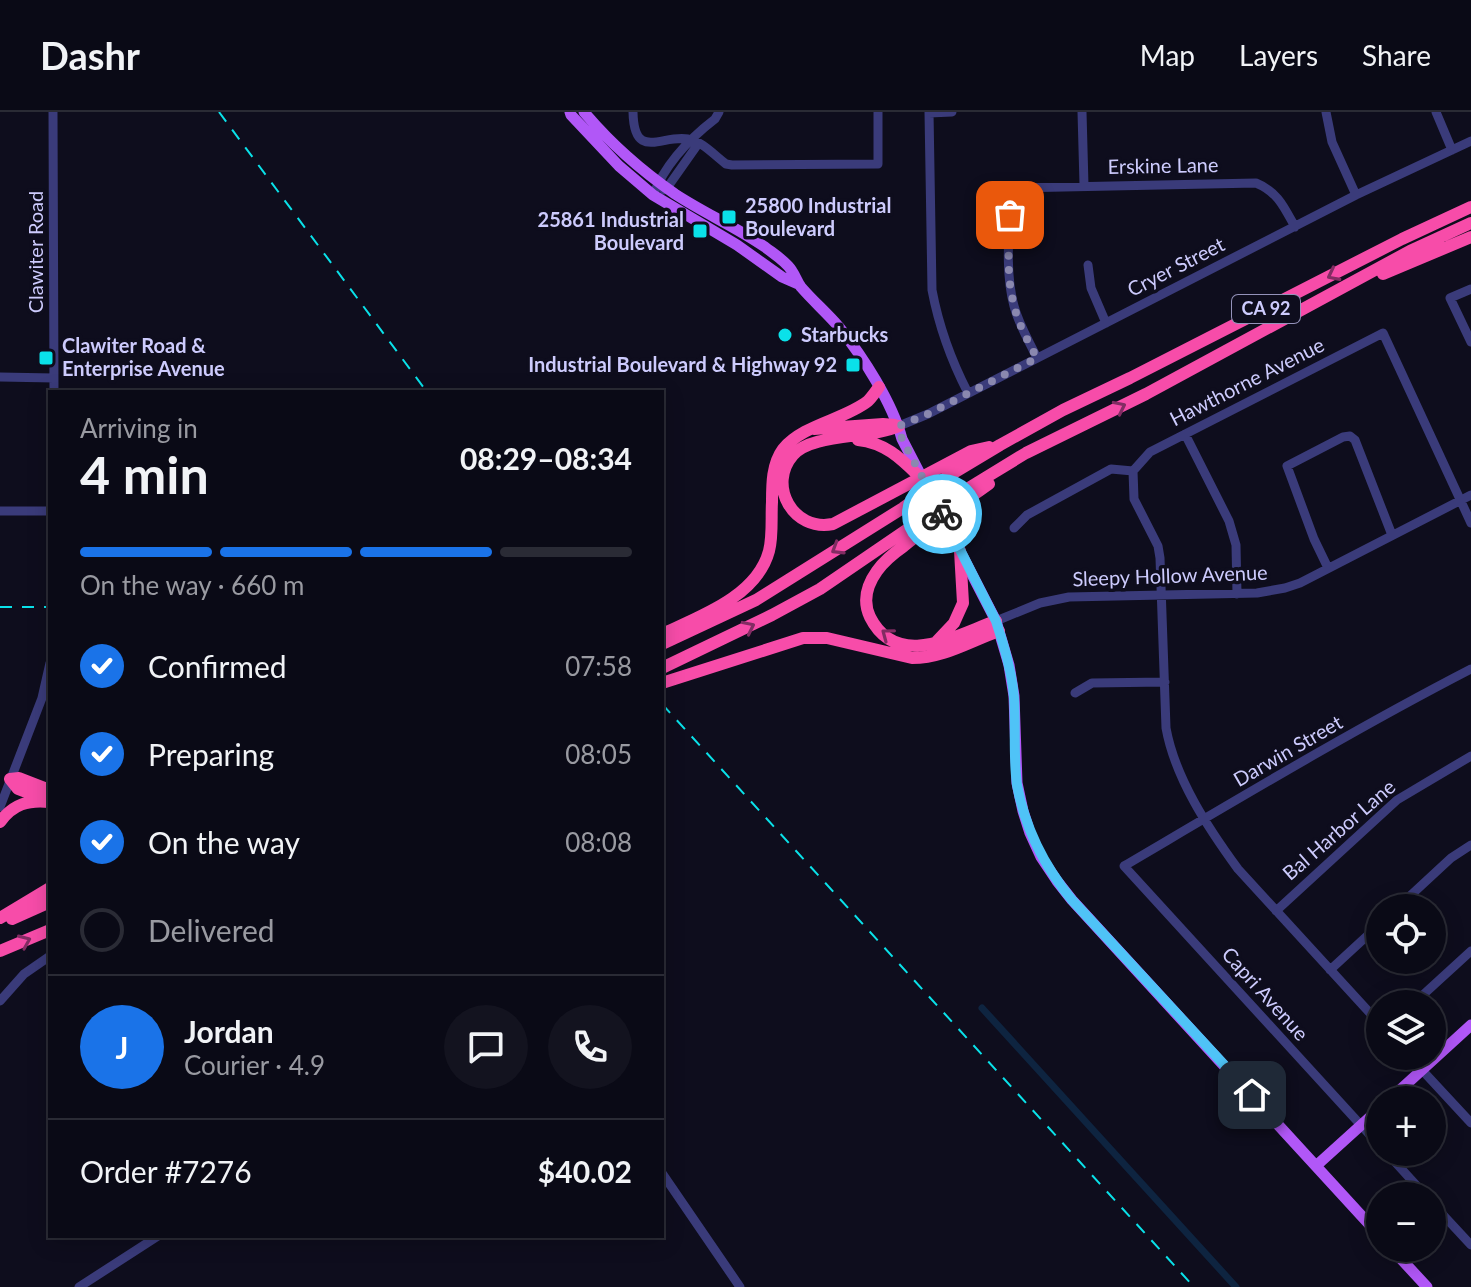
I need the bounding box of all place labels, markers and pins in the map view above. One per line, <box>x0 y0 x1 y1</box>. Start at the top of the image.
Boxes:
pin <box>976 181 1044 249</box>
place label: 25800 Industrial Boulevard <box>745 193 891 240</box>
place label: 25861 Industrial Boulevard <box>538 207 684 254</box>
marker: 25800 Industrial Boulevard <box>720 208 738 226</box>
marker: 25861 Industrial Boulevard <box>691 222 709 240</box>
place label: Starbucks <box>801 322 889 346</box>
marker: Starbucks <box>776 326 794 344</box>
place label: Clawiter Road & Enterprise Avenue <box>62 333 225 380</box>
marker: Clawiter Road & Enterprise Avenue <box>37 349 55 367</box>
place label: Industrial Boulevard & Highway 92 <box>528 352 837 376</box>
marker: Industrial Boulevard & Highway 92 <box>844 356 862 374</box>
pin <box>1218 1061 1286 1129</box>

